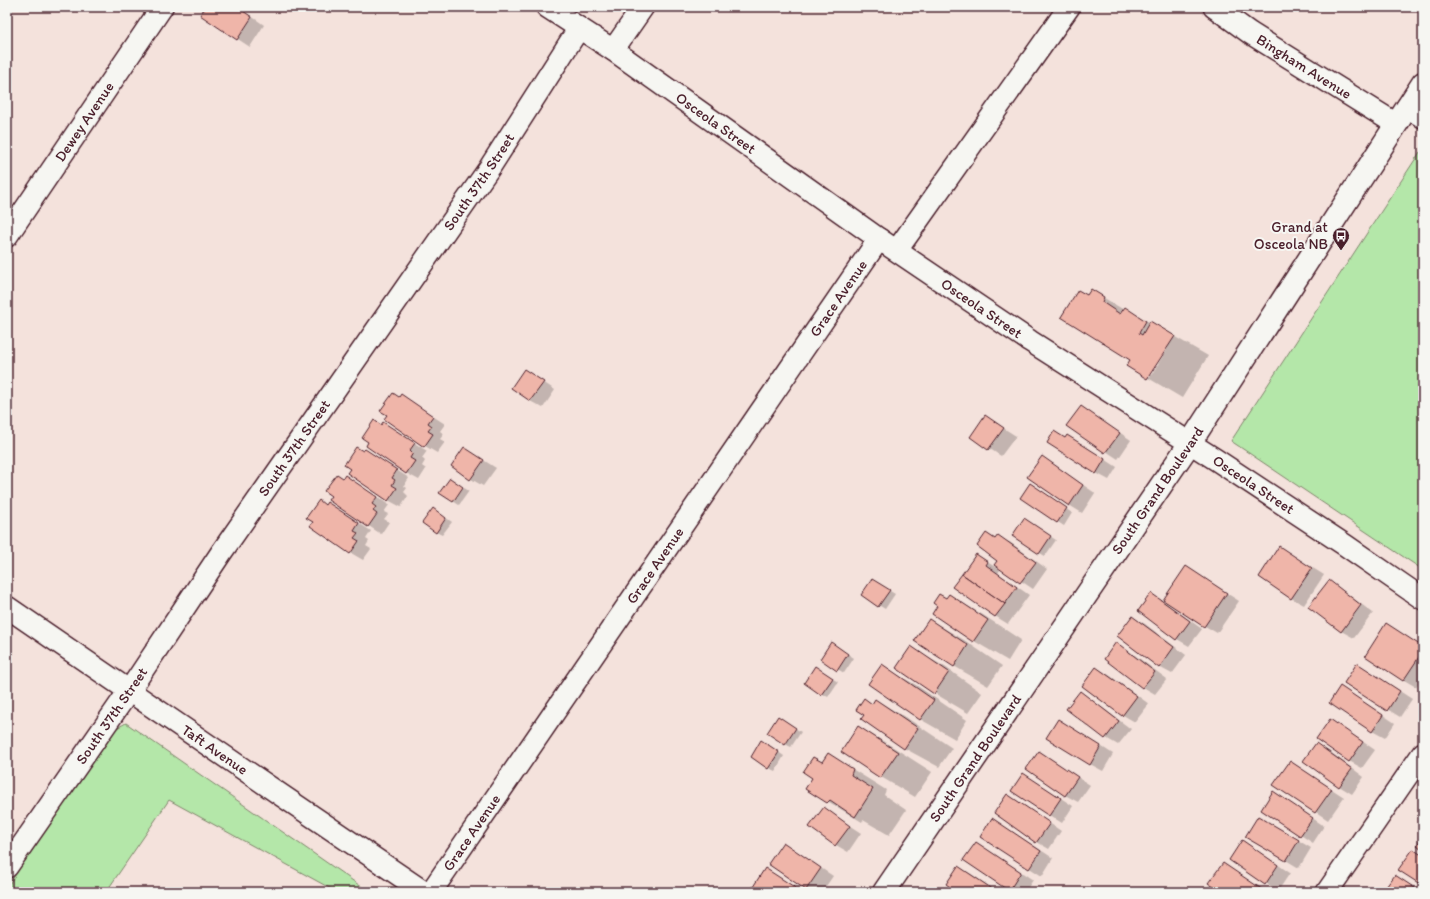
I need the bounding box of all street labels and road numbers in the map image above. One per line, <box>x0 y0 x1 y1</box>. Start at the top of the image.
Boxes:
street label: Bingham Avenue <box>1253 30 1355 103</box>
street label: Dewey Avenue <box>51 78 118 165</box>
street label: Osceola Street <box>672 88 760 158</box>
street label: South 37th Street <box>440 130 518 234</box>
street label: Grace Avenue <box>806 256 871 340</box>
street label: Osceola Street <box>938 275 1026 342</box>
street label: South 37th Street <box>254 396 334 500</box>
street label: South Grand Boulevard <box>1108 423 1207 558</box>
street label: Osceola Street <box>1209 451 1298 518</box>
street label: Grace Avenue <box>622 524 688 607</box>
street label: South 37th Street <box>72 663 152 768</box>
street label: South Grand Boulevard <box>925 691 1025 826</box>
street label: Taft Avenue <box>178 721 251 779</box>
street label: Grace Avenue <box>439 791 504 875</box>

